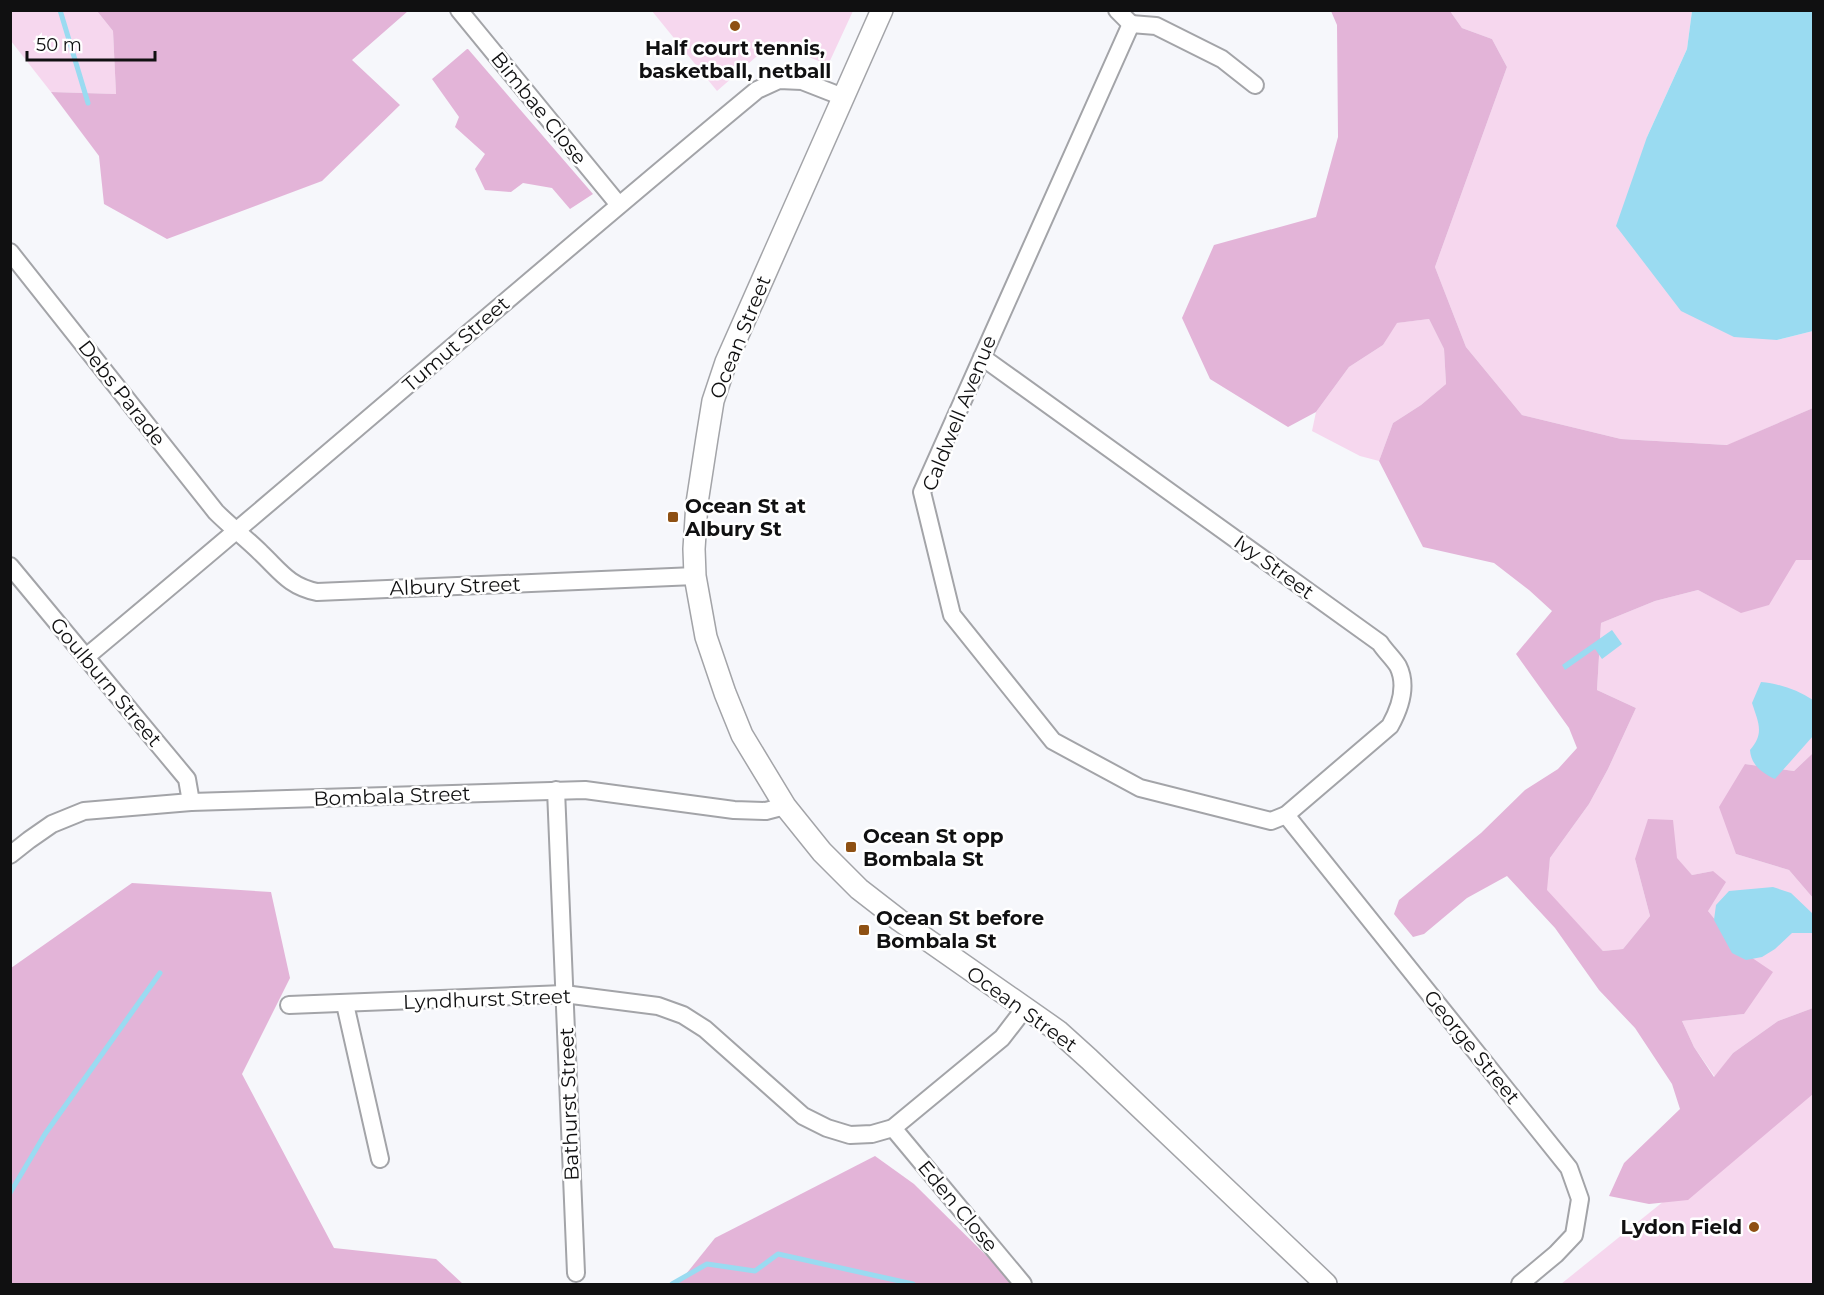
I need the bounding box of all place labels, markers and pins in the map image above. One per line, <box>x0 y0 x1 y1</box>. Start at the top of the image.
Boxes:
marker: Half court tennis, basketball, netball <box>728 19 742 33</box>
place label: Half court tennis, basketball, netball <box>639 36 831 83</box>
place label: Ocean St at Albury St <box>684 494 806 541</box>
marker: Ocean St at Albury St <box>666 510 680 524</box>
place label: Ocean St opp Bombala St <box>863 824 1004 871</box>
marker: Ocean St opp Bombala St <box>844 840 858 854</box>
place label: Ocean St before Bombala St <box>876 906 1044 953</box>
marker: Ocean St before Bombala St <box>857 923 871 937</box>
place label: Lydon Field <box>1621 1215 1742 1239</box>
marker: Lydon Field <box>1747 1220 1761 1234</box>

